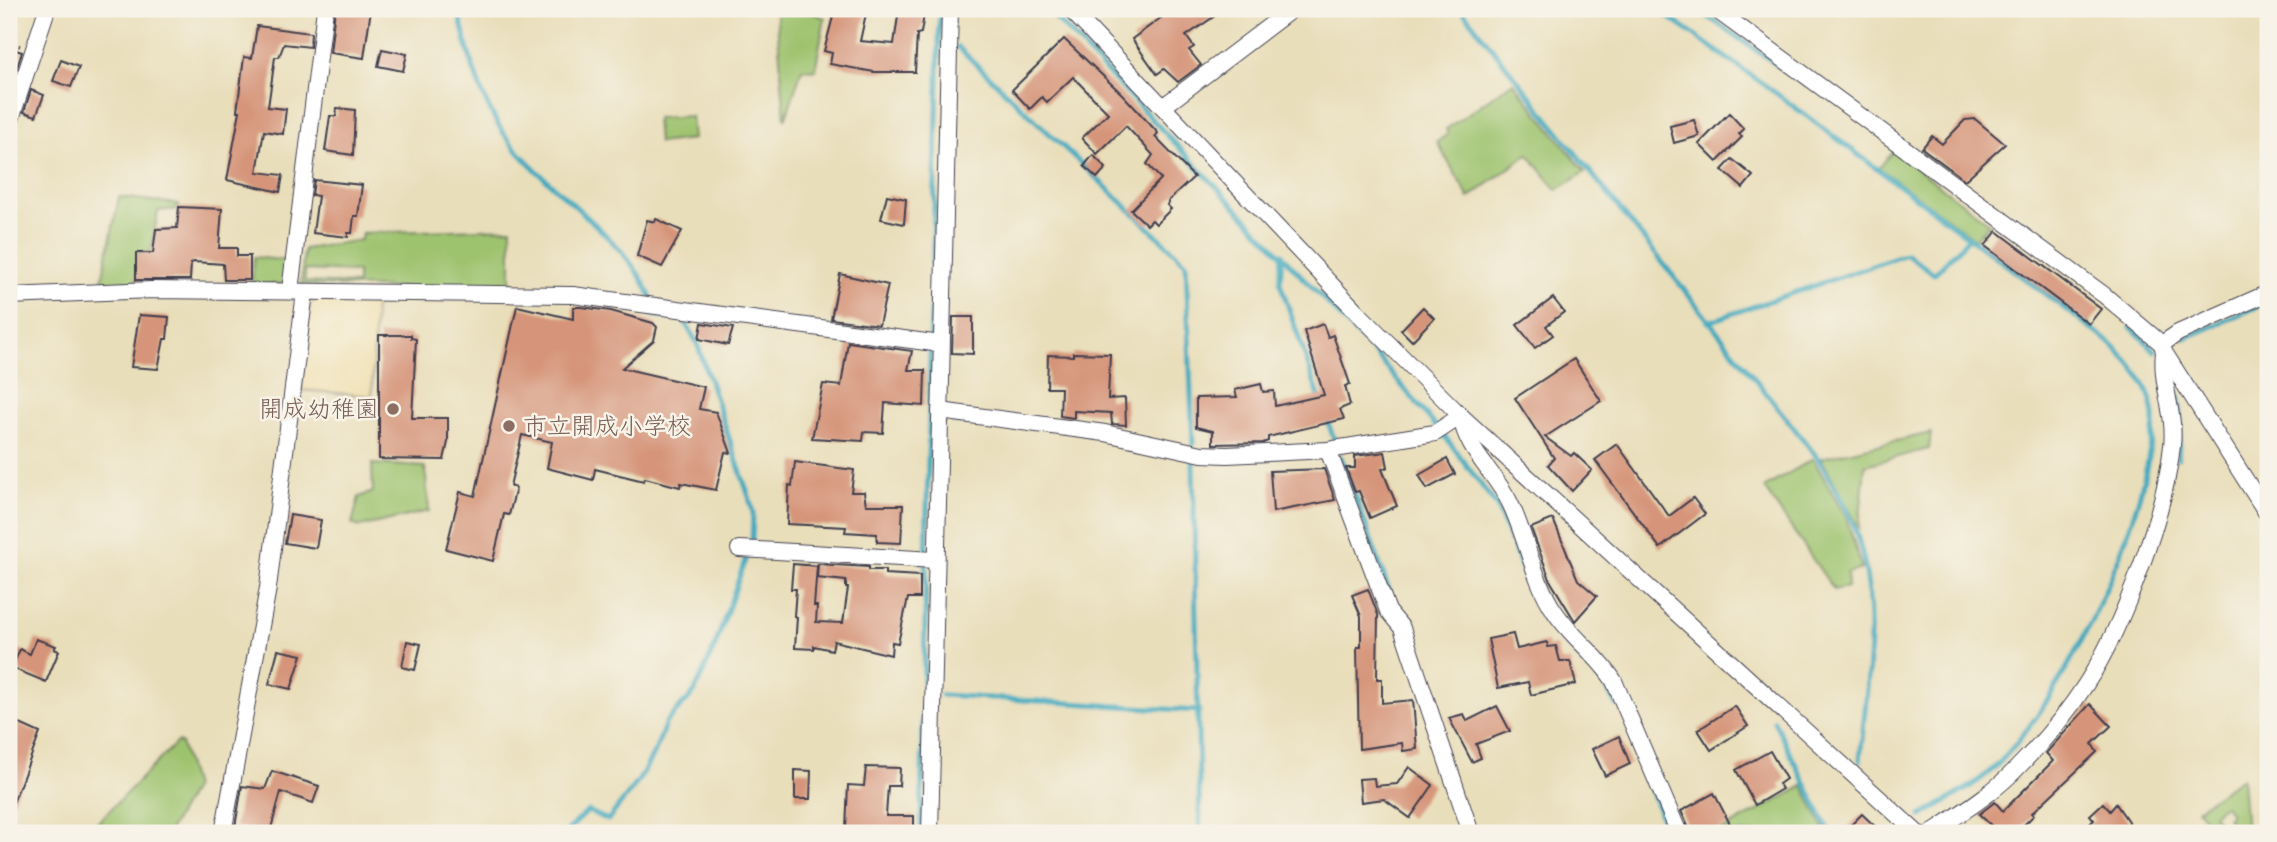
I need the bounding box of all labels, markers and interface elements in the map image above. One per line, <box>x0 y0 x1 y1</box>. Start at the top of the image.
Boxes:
place label: 開成幼稚園 <box>259 393 379 425</box>
marker: 開成幼稚園 <box>385 401 401 417</box>
place label: 市立開成小学校 <box>523 410 691 442</box>
marker: 市立開成小学校 <box>501 418 517 434</box>

